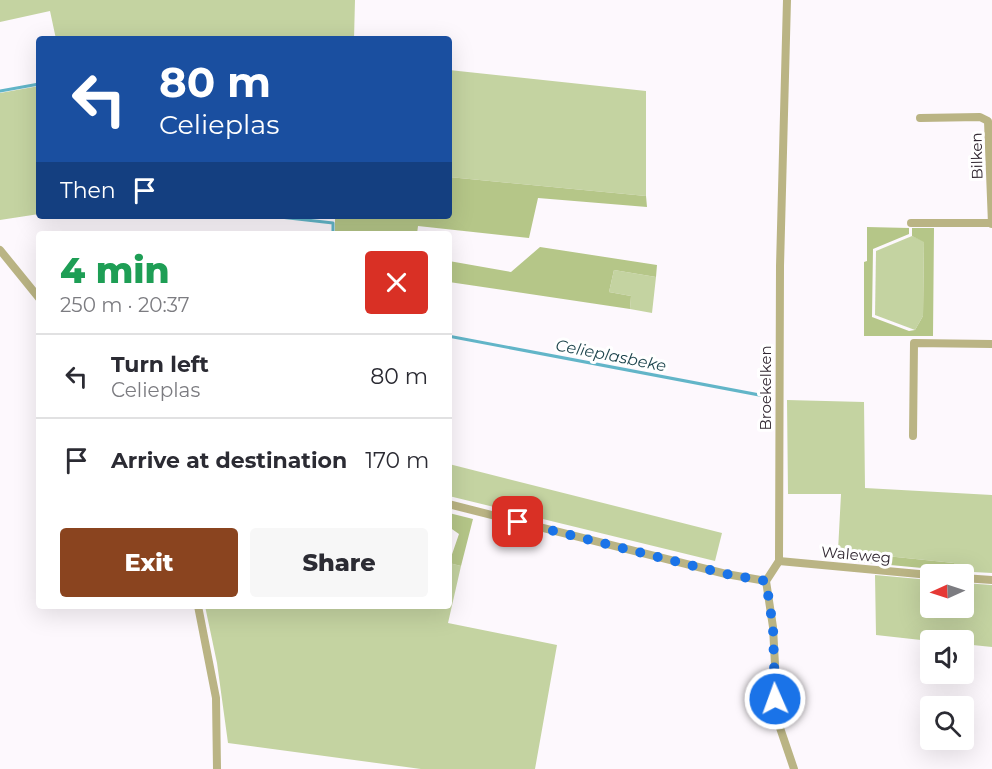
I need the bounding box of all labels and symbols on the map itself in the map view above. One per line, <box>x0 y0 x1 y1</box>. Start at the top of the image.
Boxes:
street label: Bilken <box>967 132 986 180</box>
water label: Celieplasbeke <box>554 335 668 376</box>
street label: Broekelken <box>756 345 775 431</box>
pin <box>492 496 543 547</box>
street label: Waleweg <box>820 542 892 567</box>
north arrow <box>920 564 974 618</box>
position arrow <box>743 667 807 731</box>

